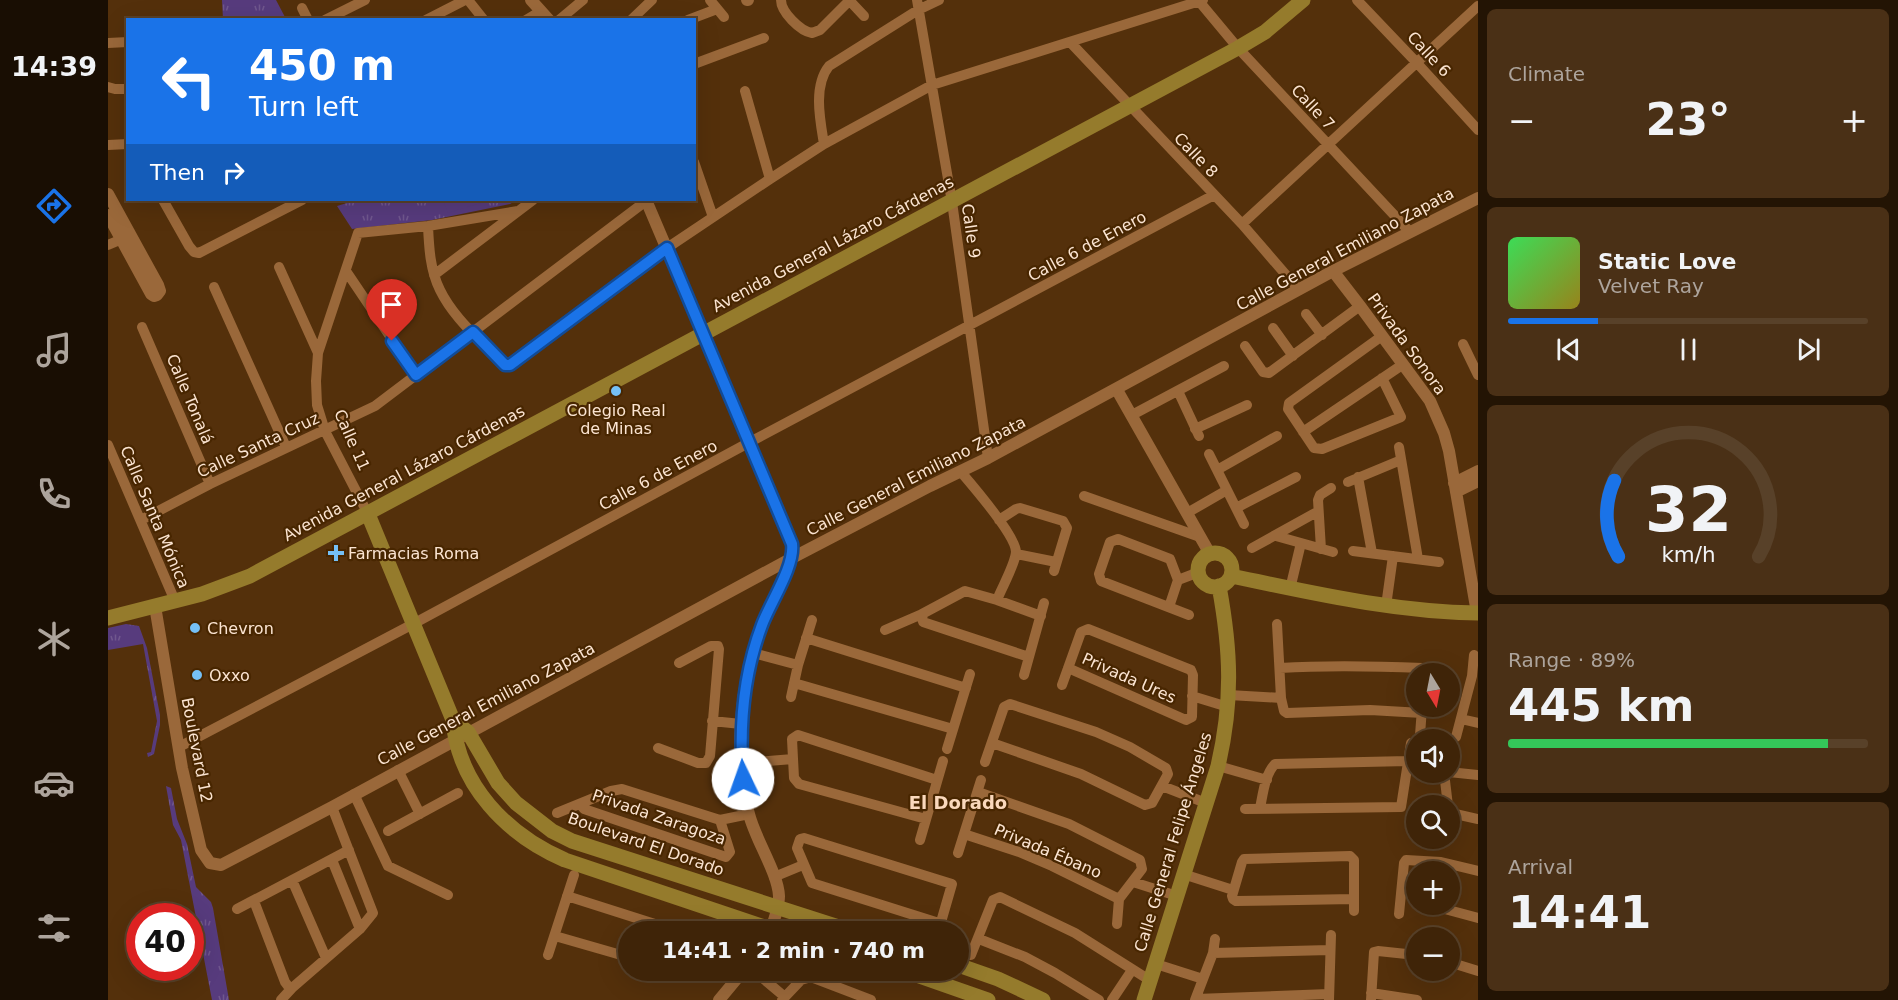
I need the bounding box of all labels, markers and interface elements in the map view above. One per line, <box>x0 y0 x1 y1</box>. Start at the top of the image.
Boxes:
street label: Calle 6 <box>1403 27 1455 81</box>
text: 450 m <box>249 41 395 90</box>
icon: left <box>150 42 228 120</box>
text: 14:39 <box>11 51 97 82</box>
text: Climate <box>1508 62 1585 86</box>
street label: Calle 7 <box>1287 80 1339 134</box>
text: Turn left <box>249 91 359 122</box>
text: 23° <box>1645 93 1731 146</box>
text: − <box>1508 101 1536 140</box>
text: + <box>1840 101 1868 140</box>
street label: Calle 8 <box>1170 129 1222 181</box>
icon: right <box>217 156 250 189</box>
text: Then <box>150 160 205 185</box>
street label: Avenida General Lázaro Cárdenas <box>709 172 957 316</box>
street label: Calle General Emiliano Zapata <box>1233 183 1457 315</box>
icon: directions <box>33 185 75 227</box>
street label: Calle 9 <box>958 202 984 260</box>
street label: Calle 6 de Enero <box>1025 207 1149 285</box>
text: Static Love <box>1598 249 1736 274</box>
text: Velvet Ray <box>1598 274 1704 298</box>
pin <box>366 279 417 341</box>
icon: arrive <box>375 288 408 321</box>
street label: Privada Sonora <box>1364 289 1450 399</box>
icon: music <box>33 329 75 371</box>
icon: previous <box>1552 333 1585 366</box>
icon: pause <box>1672 333 1705 366</box>
icon: next <box>1792 333 1825 366</box>
street label: Calle Tonalá <box>163 351 217 447</box>
marker: Colegio Real de Minas <box>609 384 623 398</box>
street label: Avenida General Lázaro Cárdenas <box>280 401 528 545</box>
place label: Colegio Real de Minas <box>566 401 666 438</box>
street label: Calle 11 <box>330 406 374 474</box>
street label: Calle Santa Cruz <box>194 408 322 482</box>
street label: Calle General Emiliano Zapata <box>803 412 1029 540</box>
street label: Calle 6 de Enero <box>596 436 720 514</box>
street label: Calle Santa Mónica <box>116 443 194 591</box>
icon: phone <box>33 473 75 515</box>
text: 32 <box>1645 473 1731 546</box>
text: km/h <box>1661 542 1715 567</box>
place label: Farmacias Roma <box>348 544 479 563</box>
marker: Farmacias Roma <box>329 546 343 560</box>
icon: climate <box>33 618 75 660</box>
place label: Chevron <box>207 619 274 638</box>
marker: Chevron <box>188 621 202 635</box>
street label: Calle General Emiliano Zapata <box>374 638 598 770</box>
text: Range · 89% <box>1508 648 1635 672</box>
street label: Privada Ures <box>1079 649 1179 707</box>
north arrow <box>1406 663 1460 717</box>
map controls <box>1406 663 1460 981</box>
place label: Oxxo <box>209 666 250 685</box>
marker: Oxxo <box>190 668 204 682</box>
text: 445 km <box>1508 679 1694 732</box>
street label: Boulevard 12 <box>178 696 216 804</box>
button: sound <box>1406 729 1460 783</box>
street label: Calle General Felipe Ángeles <box>1130 730 1216 954</box>
position arrow <box>711 747 775 811</box>
icon: car <box>33 762 75 804</box>
street label: Privada Zaragoza <box>590 785 728 849</box>
district label: El Dorado <box>909 792 1007 813</box>
button: search <box>1406 795 1460 849</box>
street label: Boulevard El Dorado <box>565 808 727 880</box>
street label: Privada Ébano <box>991 820 1105 882</box>
text: Arrival <box>1508 855 1573 879</box>
button: + <box>1406 861 1460 915</box>
text: 14:41 <box>1508 886 1651 939</box>
speed limit sign: 40 <box>126 903 204 981</box>
icon: filters <box>33 907 75 949</box>
button: − <box>1406 927 1460 981</box>
text: 14:41 · 2 min · 740 m <box>662 938 925 963</box>

